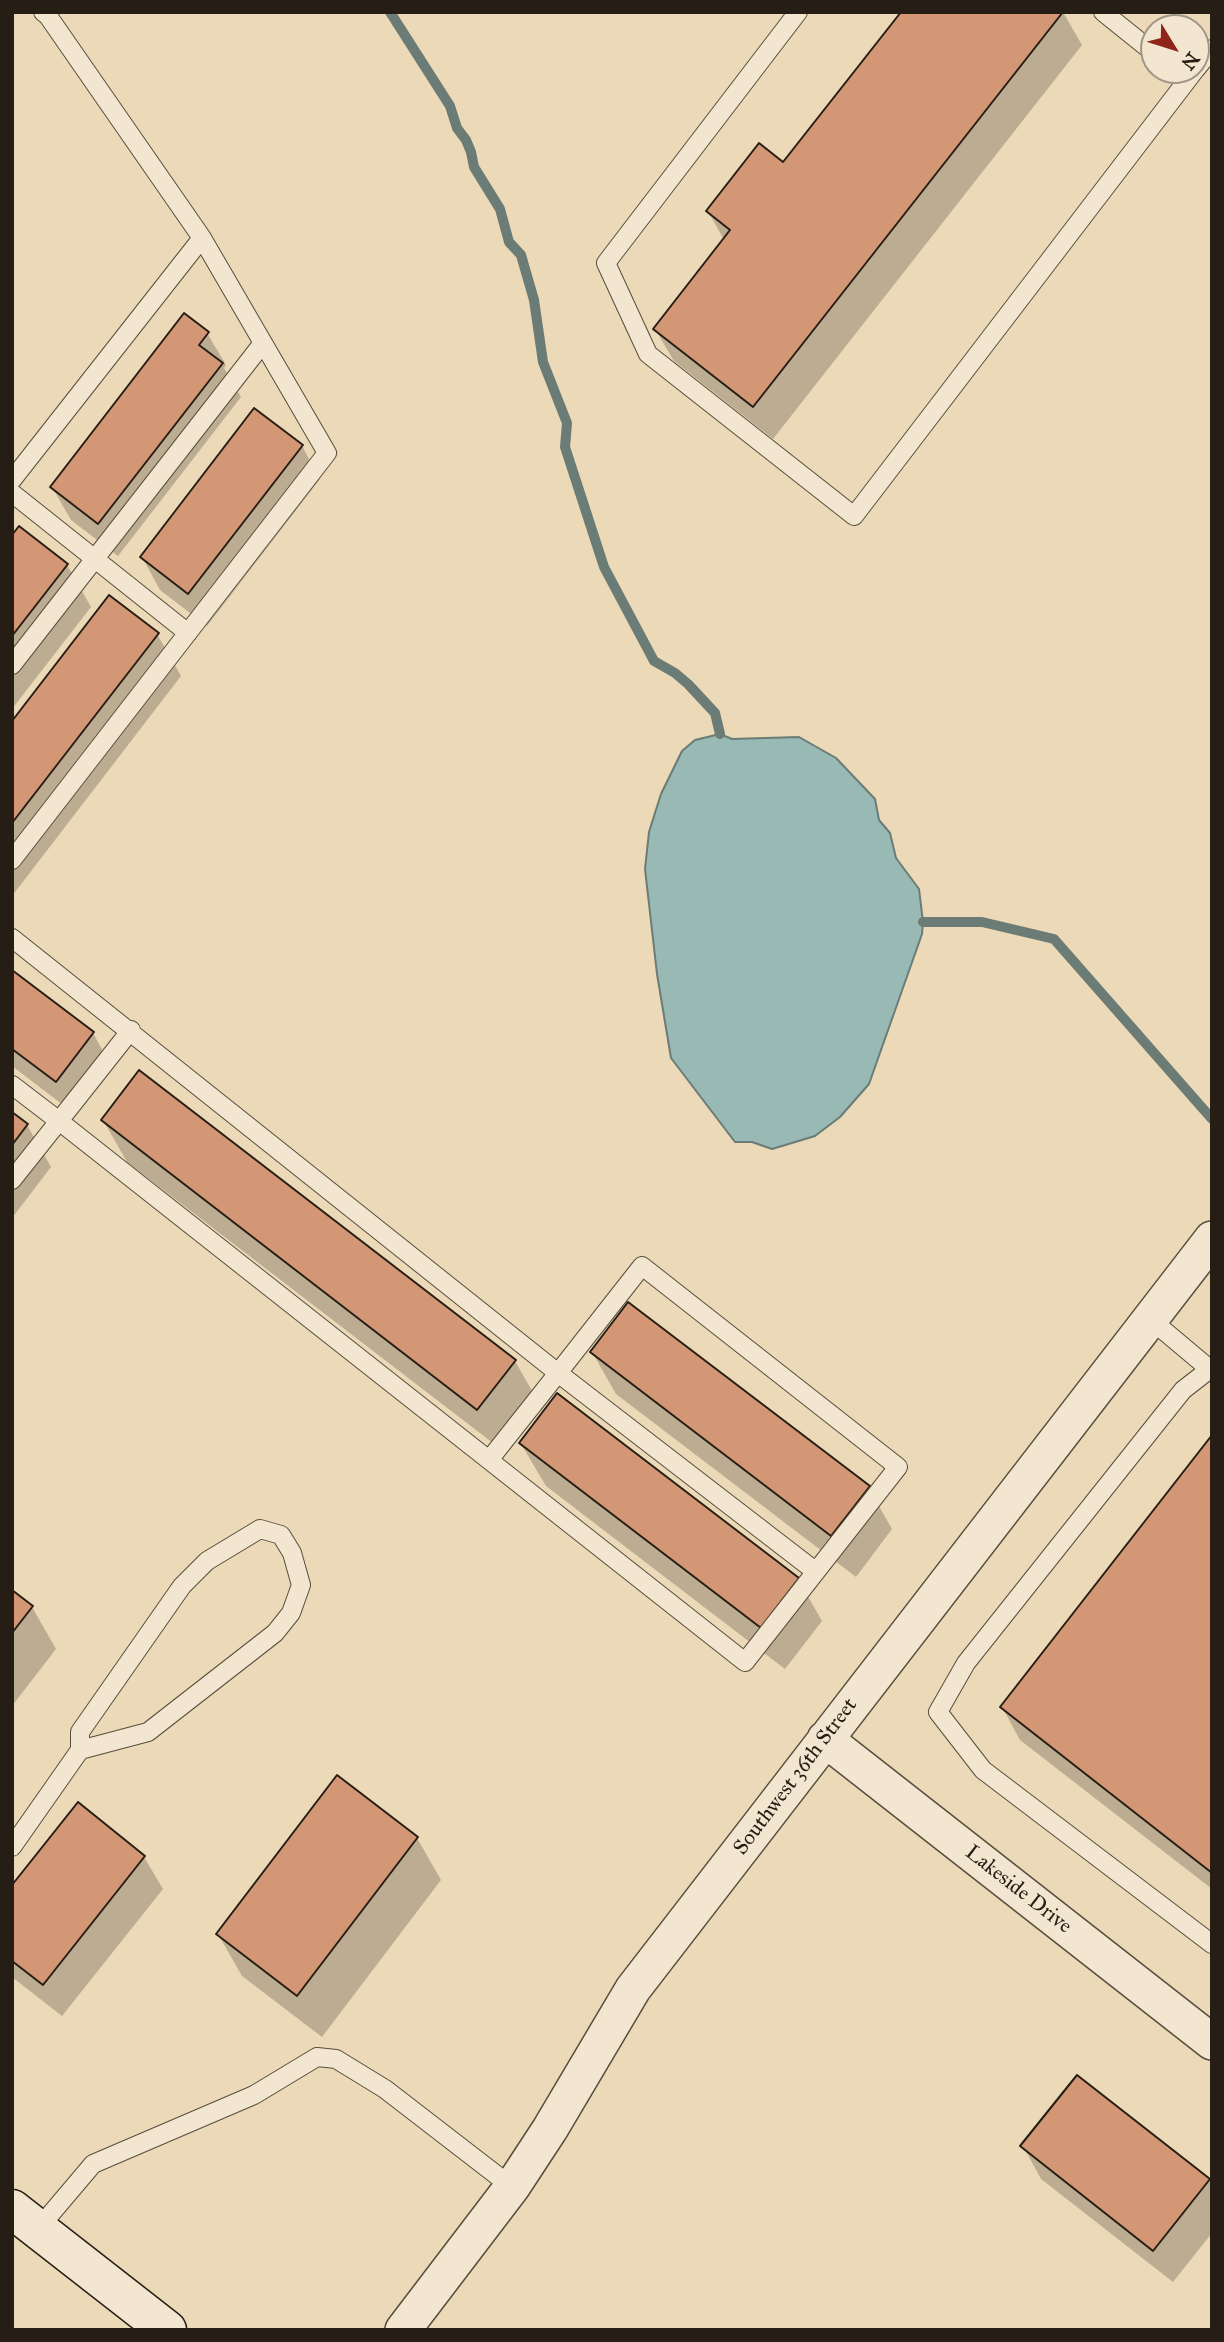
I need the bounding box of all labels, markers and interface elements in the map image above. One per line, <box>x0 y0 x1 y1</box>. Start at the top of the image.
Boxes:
north arrow <box>1140 14 1210 84</box>
text: N <box>1176 48 1204 74</box>
street label: Southwest 36th Street <box>729 1694 863 1860</box>
street label: Lakeside Drive <box>960 1841 1076 1939</box>

